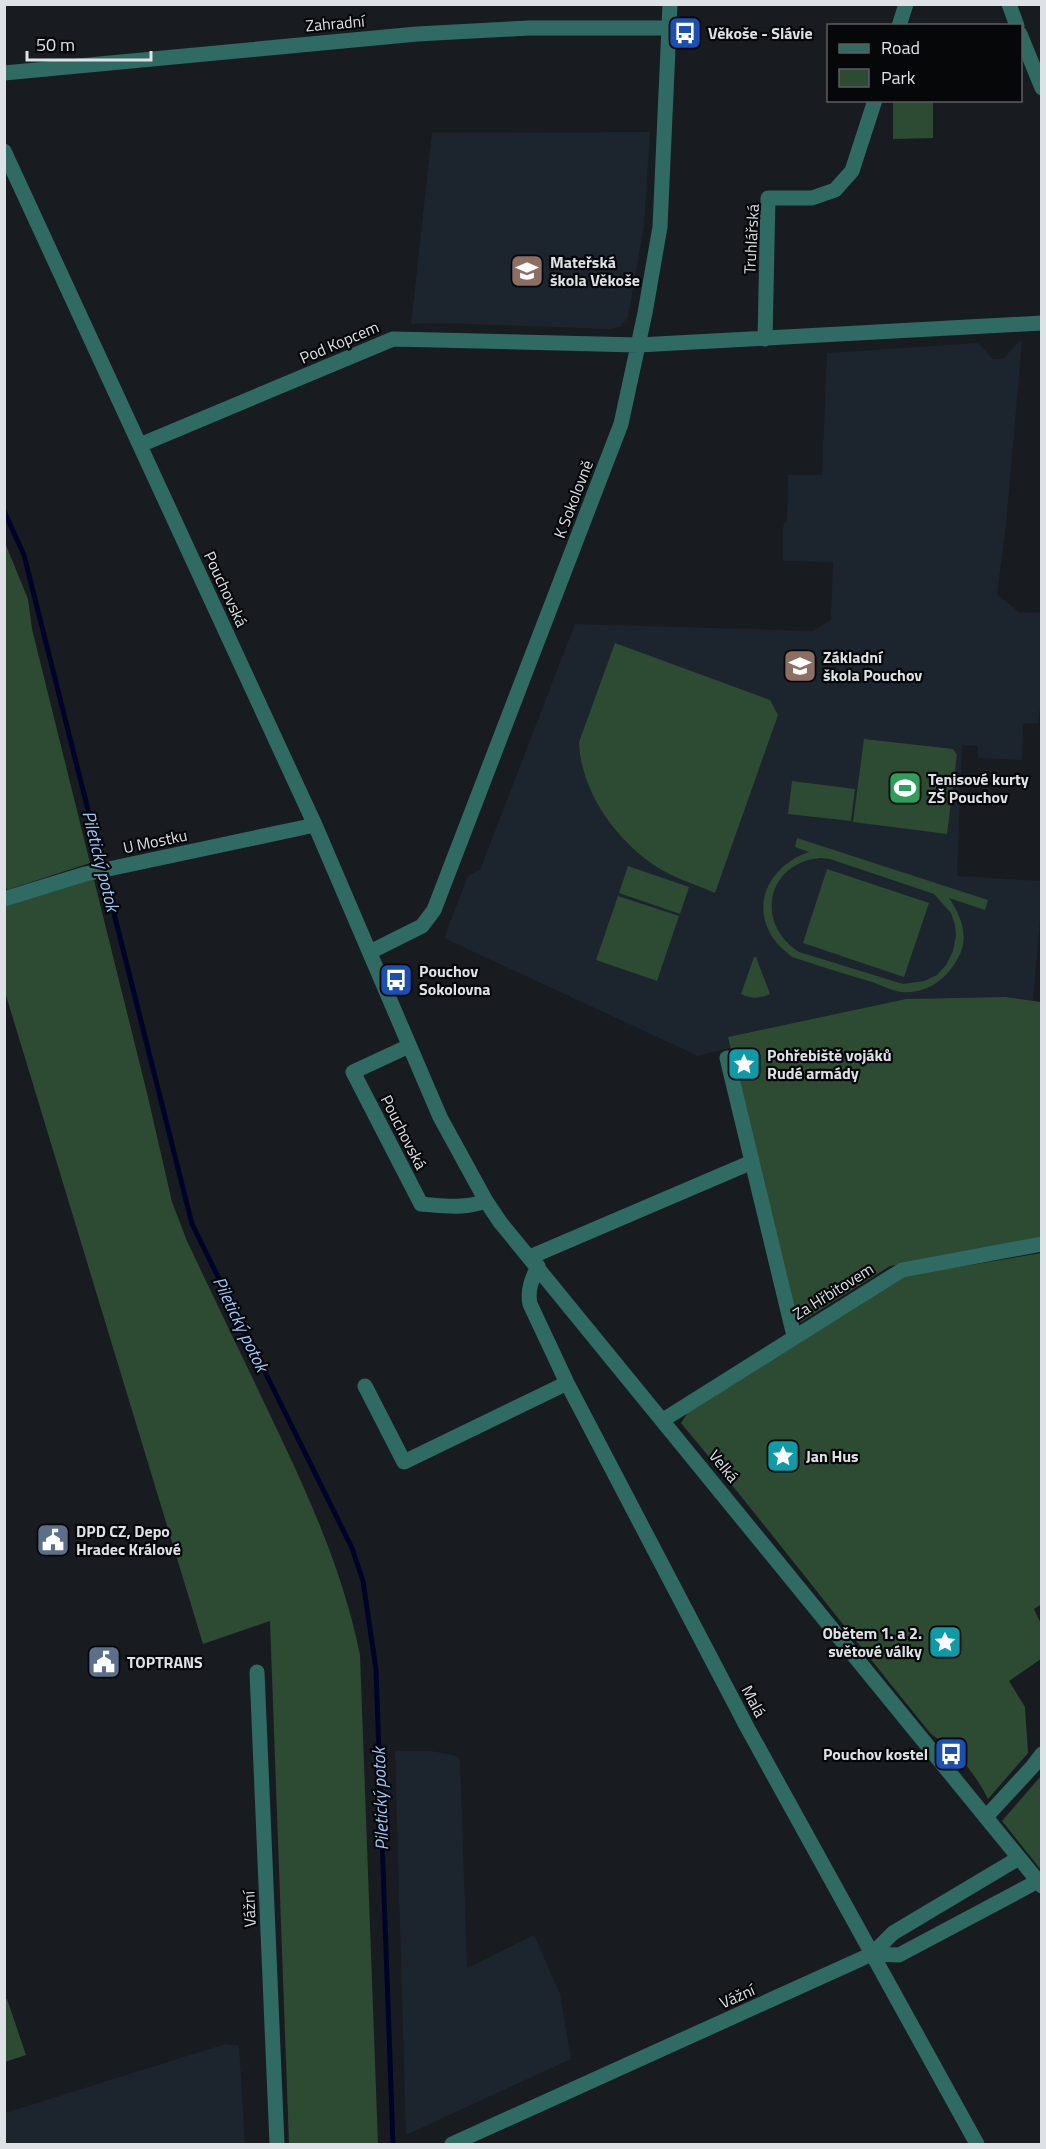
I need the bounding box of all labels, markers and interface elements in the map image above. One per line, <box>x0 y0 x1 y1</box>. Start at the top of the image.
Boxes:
street label: Zahradní <box>304 8 367 38</box>
bus stop icon: Věkoše - Slávie <box>667 15 703 51</box>
place label: Věkoše - Slávie <box>708 21 813 45</box>
scale bar <box>27 24 152 62</box>
legend <box>827 24 1022 102</box>
text: 50 m <box>36 31 75 58</box>
text: Road <box>881 34 920 61</box>
text: Park <box>881 64 916 91</box>
street label: Truhlářská <box>737 203 765 275</box>
place label: Mateřská škola Věkoše <box>550 250 640 292</box>
school or university icon: Mateřská škola Věkoše <box>509 253 545 289</box>
street label: Pod Kopcem <box>296 315 382 369</box>
street label: K Sokolovně <box>547 456 599 542</box>
street label: Pouchovská <box>198 547 254 631</box>
place label: Základní škola Pouchov <box>823 645 922 687</box>
school or university icon: Základní škola Pouchov <box>782 648 818 684</box>
place label: Tenisové kurty ZŠ Pouchov <box>928 767 1029 809</box>
sports icon: Tenisové kurty ZŠ Pouchov <box>887 770 923 806</box>
water label: Piletický potok <box>75 808 127 916</box>
street label: U Mostku <box>121 823 189 859</box>
place label: Pouchov Sokolovna <box>419 959 491 1001</box>
bus stop icon: Pouchov Sokolovna <box>378 962 414 998</box>
place label: Pohřebiště vojáků Rudé armády <box>767 1043 892 1085</box>
place icon: Pohřebiště vojáků Rudé armády <box>726 1046 762 1082</box>
street label: Pouchovská <box>375 1091 433 1173</box>
street label: Za Hřbitovem <box>788 1257 878 1325</box>
water label: Piletický potok <box>206 1272 277 1378</box>
place icon: Jan Hus <box>765 1438 801 1474</box>
street label: Velká <box>703 1444 745 1488</box>
place label: Jan Hus <box>806 1444 859 1468</box>
place label: DPD CZ, Depo Hradec Králové <box>76 1519 181 1561</box>
public building icon: DPD CZ, Depo Hradec Králové <box>35 1522 71 1558</box>
place label: Obětem 1. a 2. světové války <box>822 1621 922 1663</box>
place icon: Obětem 1. a 2. světové války <box>927 1624 963 1660</box>
public building icon: TOPTRANS <box>86 1644 122 1680</box>
place label: TOPTRANS <box>127 1650 203 1674</box>
street label: Malá <box>736 1681 772 1721</box>
bus stop icon: Pouchov kostel <box>933 1736 969 1772</box>
place label: Pouchov kostel <box>823 1742 928 1766</box>
water label: Piletický potok <box>365 1745 395 1851</box>
street label: Vážní <box>236 1889 262 1928</box>
street label: Vážní <box>716 1977 760 2014</box>

